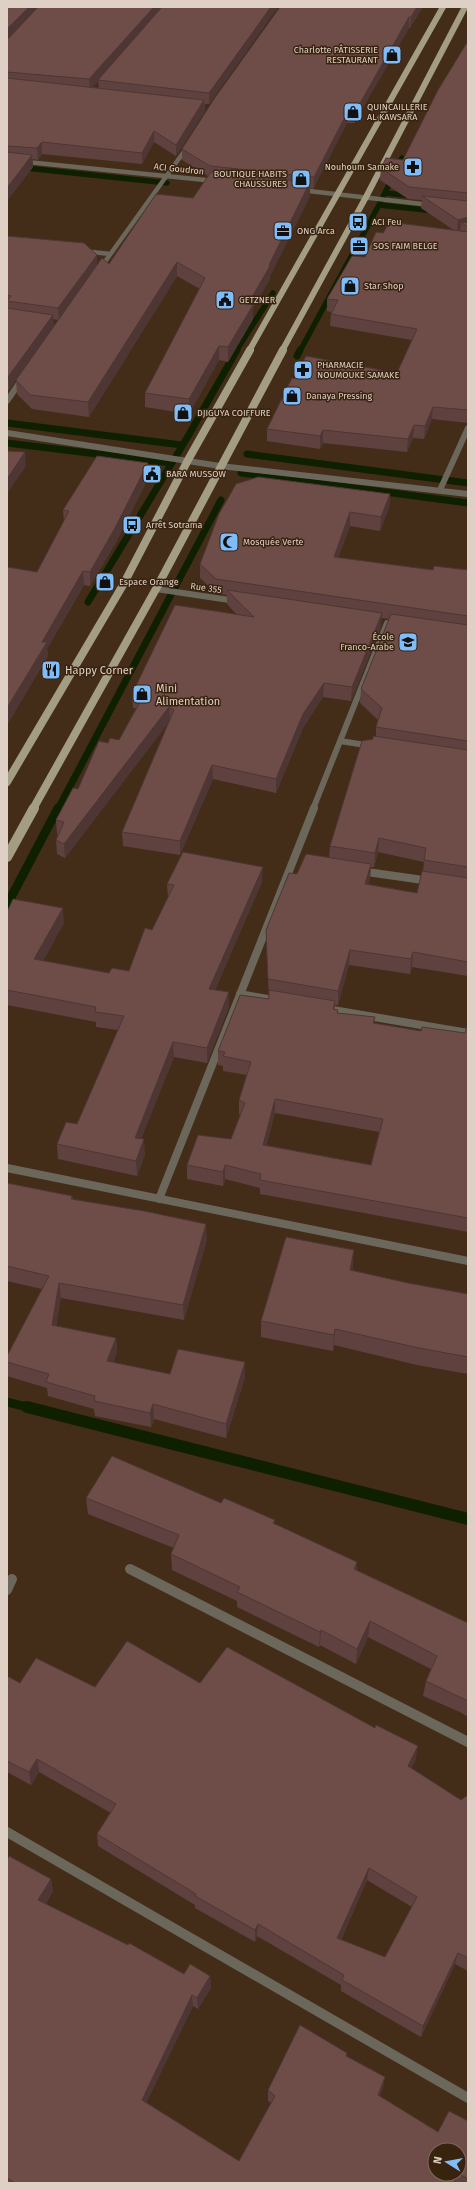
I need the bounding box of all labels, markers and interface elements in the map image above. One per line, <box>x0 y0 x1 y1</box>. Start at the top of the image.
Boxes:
place label: Charlotte PÂTISSERIE RESTAURANT <box>294 44 378 65</box>
shop icon: Charlotte PÂTISSERIE RESTAURANT <box>381 44 403 66</box>
shop icon: QUINCAILLERIE AL KAWSARA <box>342 101 364 123</box>
place label: QUINCAILLERIE AL KAWSARA <box>367 102 428 122</box>
pharmacy icon: Nouhoum Samake <box>402 156 424 178</box>
street label: ACI Goudron <box>153 161 205 177</box>
place label: Nouhoum Samake <box>325 162 399 172</box>
shop icon: BOUTIQUE HABITS CHAUSSURES <box>290 168 312 190</box>
place label: BOUTIQUE HABITS CHAUSSURES <box>214 169 287 189</box>
bus stop icon: ACI Feu <box>347 211 369 233</box>
place label: ACI Feu <box>372 217 401 227</box>
office icon: ONG Arca <box>272 220 294 242</box>
place label: ONG Arca <box>297 226 335 236</box>
office icon: SOS FAIM BELGE <box>348 235 370 257</box>
place label: SOS FAIM BELGE <box>373 241 438 251</box>
shop icon: Star Shop <box>339 275 361 297</box>
place label: Star Shop <box>364 281 404 291</box>
public building icon: GETZNER <box>214 289 236 311</box>
place label: GETZNER <box>239 295 276 305</box>
pharmacy icon: PHARMACIE NOUMOUKE SAMAKE <box>292 359 314 381</box>
place label: PHARMACIE NOUMOUKE SAMAKE <box>317 360 399 380</box>
shop icon: Danaya Pressing <box>281 385 303 407</box>
place label: Danaya Pressing <box>306 391 372 401</box>
shop icon: DJIGUYA COIFFURE <box>172 402 194 424</box>
place label: DJIGUYA COIFFURE <box>197 408 271 418</box>
public building icon: BARA MUSSOW <box>141 463 163 485</box>
place label: BARA MUSSOW <box>166 469 226 479</box>
bus stop icon: Arrêt Sotrama <box>121 514 143 536</box>
place label: Arrêt Sotrama <box>146 520 203 530</box>
mosque icon: Mosquée Verte <box>218 531 240 553</box>
place label: Mosquée Verte <box>243 537 304 547</box>
shop icon: Espace Orange <box>94 571 116 593</box>
place label: Espace Orange <box>119 577 179 587</box>
street label: Rue 355 <box>190 581 223 595</box>
place label: École Franco-Arabe <box>340 631 394 652</box>
school or university icon: École Franco-Arabe <box>397 631 419 653</box>
restaurant icon: Happy Corner <box>40 659 62 681</box>
place label: Happy Corner <box>65 664 134 677</box>
place label: Mini Alimentation <box>156 682 220 708</box>
shop icon: Mini Alimentation <box>131 683 153 705</box>
north arrow <box>427 2142 467 2182</box>
text: N <box>431 2155 445 2165</box>

